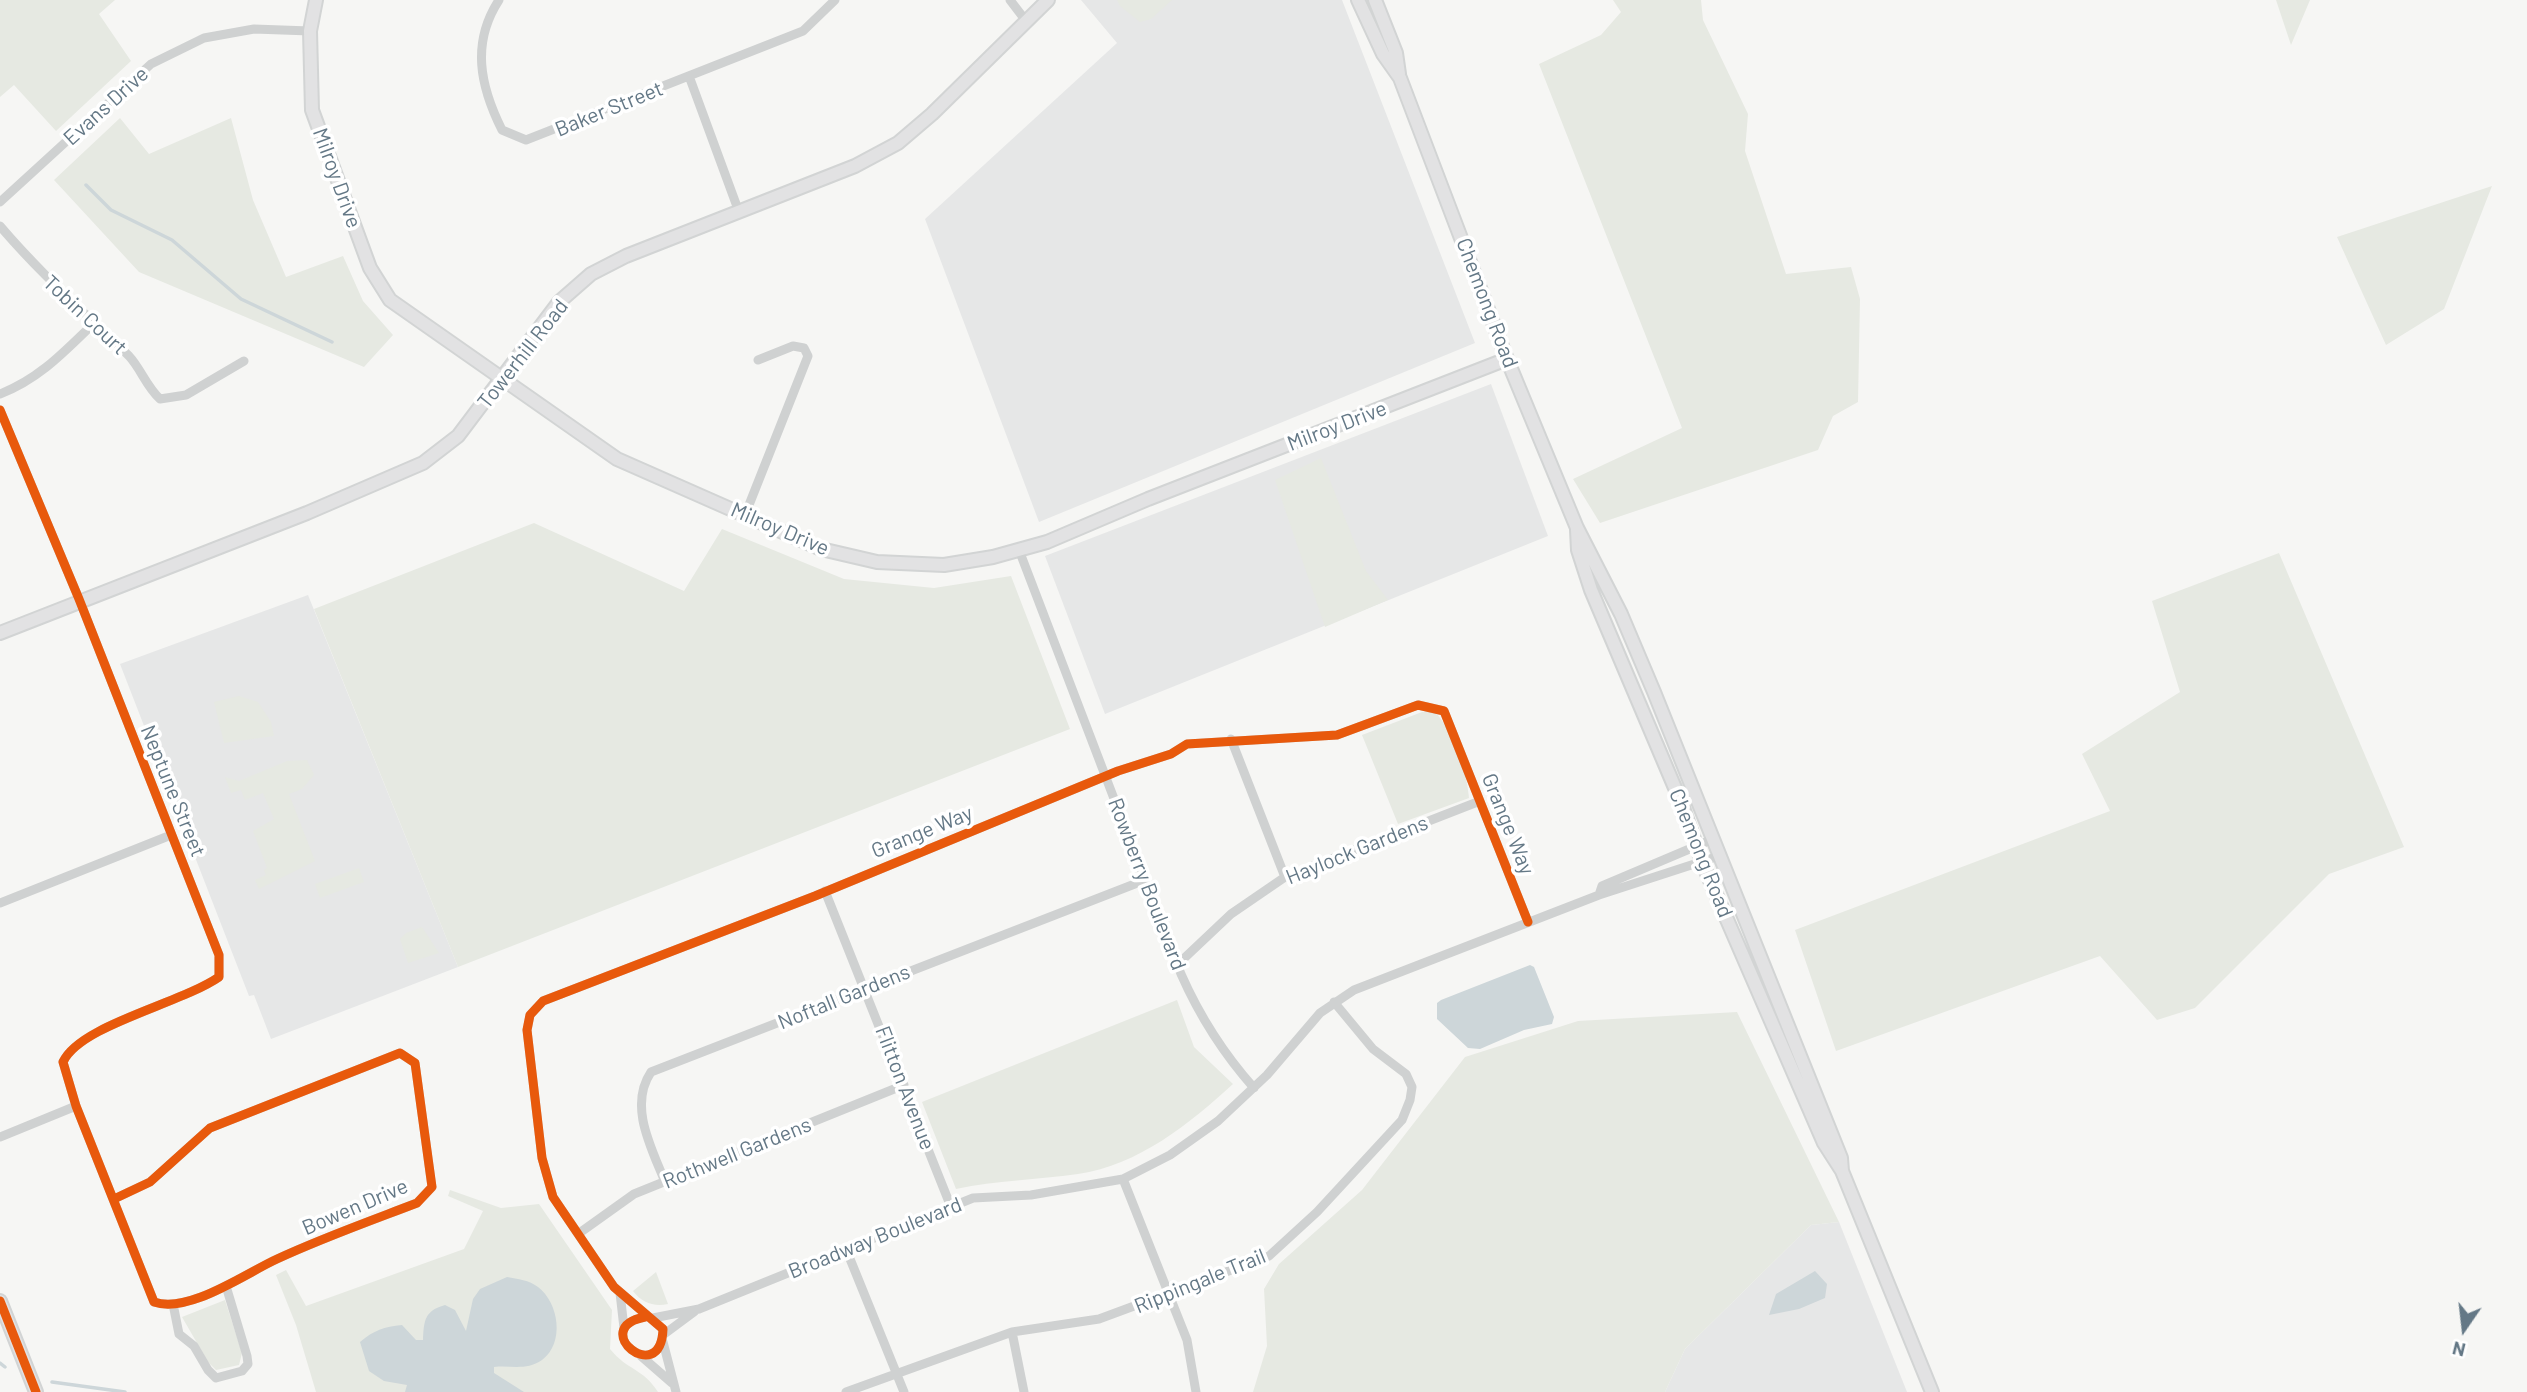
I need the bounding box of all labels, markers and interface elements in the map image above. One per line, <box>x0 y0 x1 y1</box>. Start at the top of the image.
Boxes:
street label: Evans Drive <box>58 61 154 151</box>
street label: Baker Street <box>551 76 667 142</box>
street label: Milroy Drive <box>307 125 367 231</box>
street label: Chemong Road <box>1451 235 1523 371</box>
street label: Tobin Court <box>38 270 132 360</box>
street label: Towerhill Road <box>472 294 574 414</box>
street label: Milroy Drive <box>1284 396 1390 456</box>
street label: Milroy Drive <box>727 497 833 561</box>
street label: Neptune Street <box>135 721 211 861</box>
street label: Grange Way <box>1476 770 1540 878</box>
street label: Chemong Road <box>1664 785 1738 921</box>
street label: Rowberry Boulevard <box>1103 794 1191 974</box>
street label: Grange Way <box>868 800 976 864</box>
street label: Haylock Gardens <box>1282 810 1432 890</box>
street label: Noftall Gardens <box>774 959 914 1035</box>
street label: Flitton Avenue <box>870 1022 940 1154</box>
street label: Rothwell Gardens <box>659 1112 815 1194</box>
street label: Bowen Drive <box>298 1173 412 1241</box>
street label: Broadway Boulevard <box>785 1192 965 1284</box>
street label: Rippingale Trail <box>1131 1243 1269 1319</box>
north arrow <box>2429 1294 2499 1364</box>
text: N <box>2450 1337 2468 1363</box>

